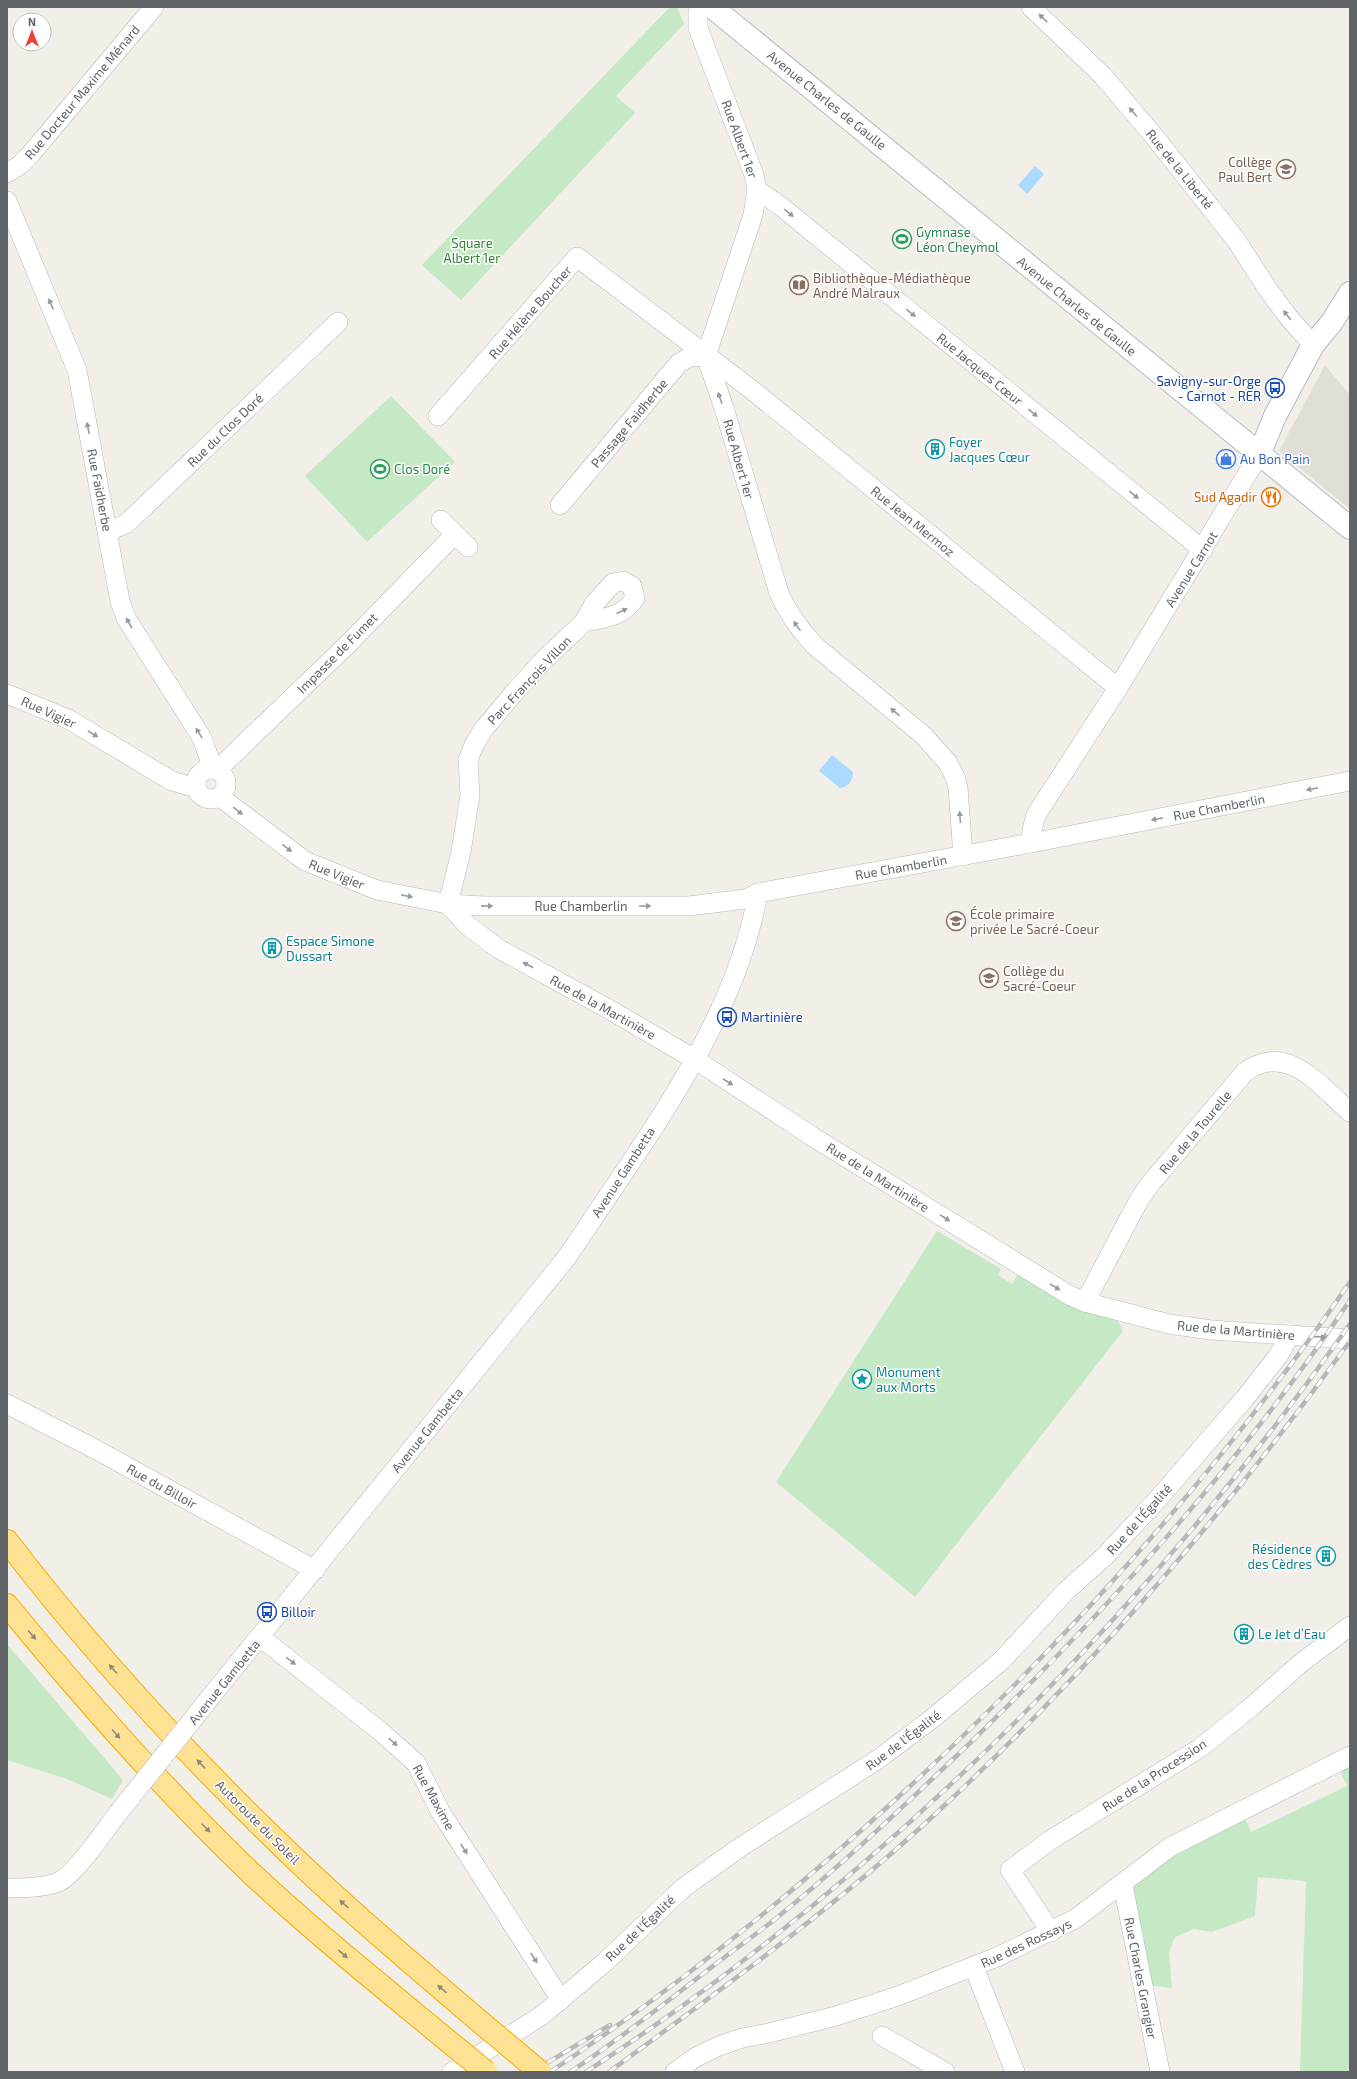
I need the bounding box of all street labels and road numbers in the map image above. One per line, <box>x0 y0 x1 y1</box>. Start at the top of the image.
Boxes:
street label: Rue Docteur Maxime Ménard <box>21 22 143 162</box>
street label: Avenue Charles de Gaulle <box>764 47 890 153</box>
street label: Rue Albert 1er <box>718 98 762 180</box>
street label: Rue de la Liberté <box>1143 126 1217 212</box>
street label: Avenue Charles de Gaulle <box>1014 253 1140 359</box>
street label: Rue Hélène Boucher <box>485 262 575 362</box>
street label: Rue Jacques Cœur <box>934 329 1026 409</box>
street label: Passage Faidherbe <box>587 375 671 471</box>
street label: Rue du Clos Doré <box>184 390 266 470</box>
street label: Rue Albert 1er <box>720 417 758 501</box>
street label: Rue Faidherbe <box>84 447 116 533</box>
street label: Rue Jean Mermoz <box>868 482 958 560</box>
street label: Avenue Carnot <box>1161 528 1221 610</box>
street label: Impasse de Fumet <box>293 609 381 697</box>
street label: Parc François Villon <box>484 632 575 728</box>
street label: Rue Vigier <box>19 693 79 731</box>
street label: Rue Chamberlin <box>1172 790 1266 824</box>
street label: Rue Chamberlin <box>854 851 948 883</box>
street label: Rue Vigier <box>307 856 367 892</box>
street label: Rue Chamberlin <box>534 898 628 914</box>
street label: Rue de la Martinière <box>547 971 659 1043</box>
street label: Rue de la Tourelle <box>1155 1087 1235 1177</box>
street label: Avenue Gambetta <box>588 1124 658 1220</box>
street label: Rue de la Martinière <box>824 1139 932 1215</box>
street label: Rue de la Martinière <box>1176 1317 1296 1343</box>
street label: Avenue Gambetta <box>388 1384 466 1476</box>
street label: Rue du Billoir <box>124 1460 200 1512</box>
street label: Rue de l'Égalité <box>1102 1480 1175 1558</box>
street label: Avenue Gambetta <box>185 1636 263 1728</box>
street label: Rue de l'Égalité <box>862 1706 944 1773</box>
street label: Rue de la Procession <box>1099 1735 1209 1815</box>
street label: Rue Maxime <box>409 1761 459 1833</box>
street label: Autoroute du Soleil <box>212 1776 304 1868</box>
street label: Rue de l'Égalité <box>601 1891 678 1964</box>
street label: Rue des Rossays <box>978 1915 1074 1971</box>
street label: Rue Charles Grangier <box>1121 1916 1161 2040</box>

